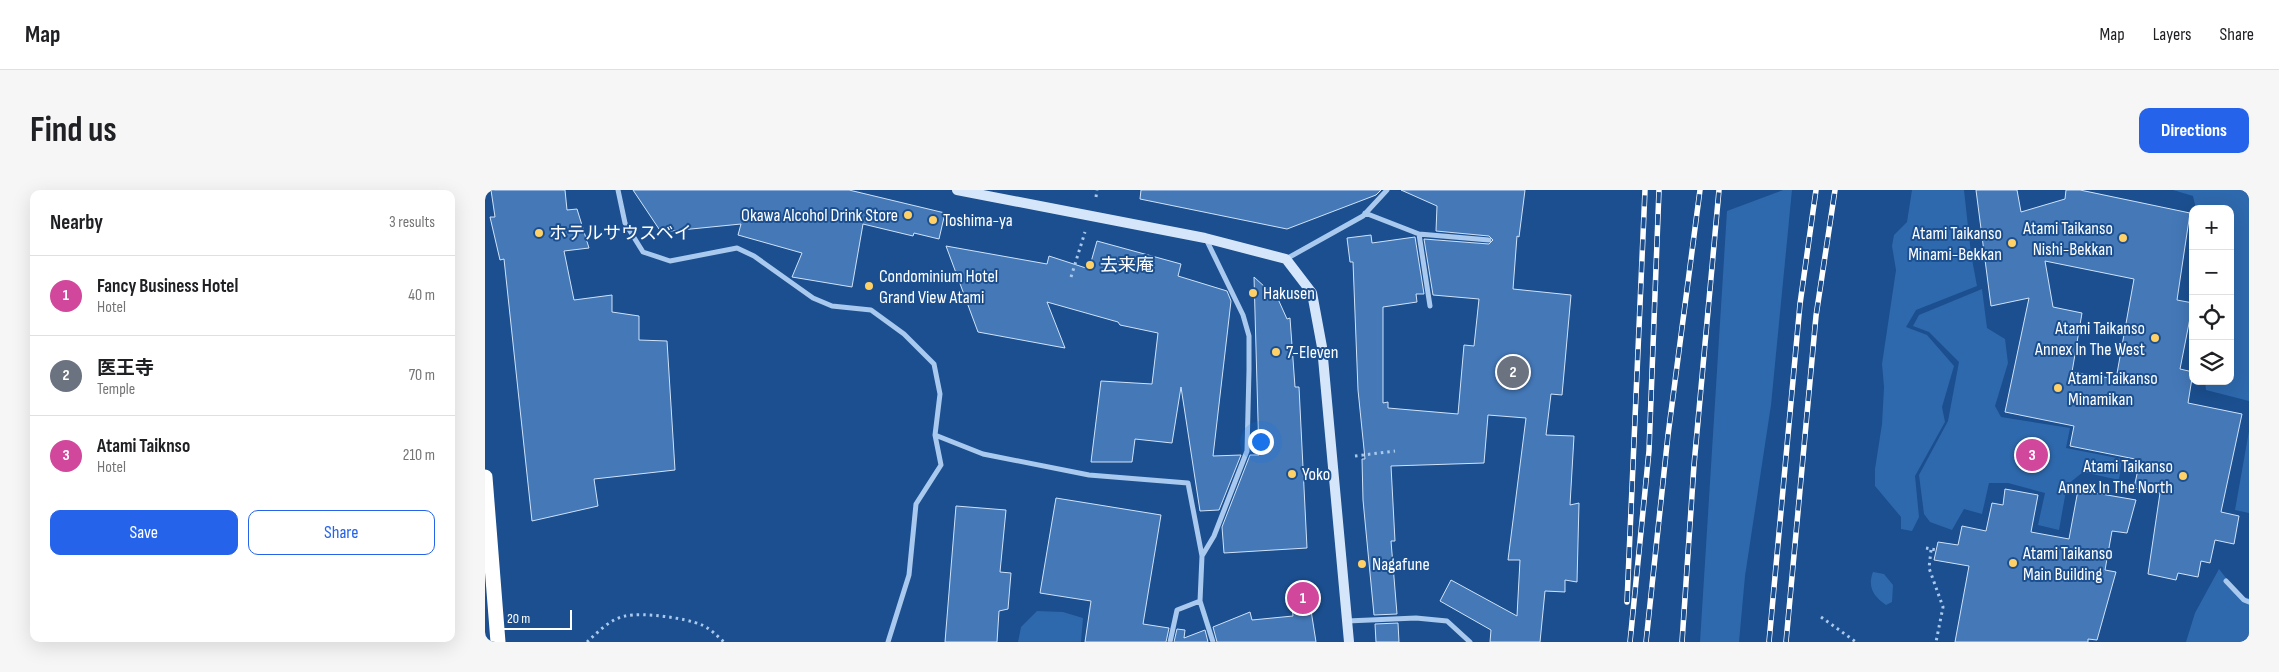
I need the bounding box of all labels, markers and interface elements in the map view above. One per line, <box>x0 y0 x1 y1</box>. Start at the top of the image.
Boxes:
text: Map <box>25 20 60 49</box>
text: Map <box>2100 24 2125 45</box>
text: Layers <box>2153 24 2192 45</box>
text: Share <box>2220 24 2254 45</box>
button: Directions <box>2139 108 2249 153</box>
text: Find us <box>30 109 117 152</box>
place label: Okawa Alcohol Drink Store <box>741 205 898 226</box>
map controls <box>2189 205 2234 385</box>
button: + <box>2189 205 2234 250</box>
marker: Okawa Alcohol Drink Store <box>902 209 914 221</box>
text: Nearby <box>50 210 103 235</box>
place label: Toshima-ya <box>943 210 1013 231</box>
text: 3 results <box>389 213 435 232</box>
marker: Toshima-ya <box>927 214 939 226</box>
place label: Atami Taikanso Nishi-Bekkan <box>2022 218 2113 260</box>
place label: ホテルサウスベイ <box>549 223 692 244</box>
place label: Atami Taikanso Minami-Bekkan <box>1908 223 2002 265</box>
marker: ホテルサウスベイ <box>533 227 545 239</box>
marker: Atami Taikanso Nishi-Bekkan <box>2117 232 2129 244</box>
marker: Atami Taikanso Minami-Bekkan <box>2006 237 2018 249</box>
button: − <box>2189 250 2234 295</box>
place label: 去来庵 <box>1100 255 1154 276</box>
marker: 去来庵 <box>1084 259 1096 271</box>
place label: Condominium Hotel Grand View Atami <box>879 266 998 308</box>
text: Fancy Business Hotel <box>97 275 238 298</box>
marker: Condominium Hotel Grand View Atami <box>863 280 875 292</box>
place label: Hakusen <box>1263 283 1315 304</box>
text: 1 <box>63 286 69 305</box>
text: 40 m <box>408 286 435 305</box>
marker: Hakusen <box>1247 287 1259 299</box>
button: locate <box>2189 295 2234 340</box>
text: Hotel <box>97 298 126 317</box>
place label: Atami Taikanso Annex In The West <box>2034 318 2145 360</box>
marker: Atami Taikanso Annex In The West <box>2149 332 2161 344</box>
button: layers <box>2189 340 2234 385</box>
place label: 7-Eleven <box>1286 342 1339 363</box>
marker: 7-Eleven <box>1270 346 1282 358</box>
pin: 2 <box>1497 353 1529 391</box>
text: 医王寺 <box>97 357 154 380</box>
text: 2 <box>62 366 70 385</box>
text: 70 m <box>409 366 435 385</box>
place label: Atami Taikanso Minamikan <box>2067 368 2158 410</box>
text: Temple <box>97 380 135 399</box>
marker: Atami Taikanso Minamikan <box>2052 382 2064 394</box>
your location <box>1248 429 1274 455</box>
text: Atami Taiknso <box>97 435 190 458</box>
pin: 3 <box>2016 436 2048 474</box>
text: 3 <box>62 446 70 465</box>
text: 210 m <box>403 446 435 465</box>
place label: Atami Taikanso Annex In The North <box>2057 456 2173 498</box>
text: Hotel <box>97 458 126 477</box>
place label: Yoko <box>1302 464 1330 485</box>
marker: Yoko <box>1286 468 1298 480</box>
marker: Atami Taikanso Annex In The North <box>2177 470 2189 482</box>
button: Save <box>50 510 238 555</box>
button: Share <box>248 510 435 555</box>
place label: Atami Taikanso Main Building <box>2022 543 2113 585</box>
place label: Nagafune <box>1372 554 1430 575</box>
marker: Atami Taikanso Main Building <box>2007 557 2019 569</box>
marker: Nagafune <box>1356 558 1368 570</box>
pin: 1 <box>1287 579 1319 617</box>
scale bar <box>500 607 573 630</box>
text: 20 m <box>507 610 530 627</box>

